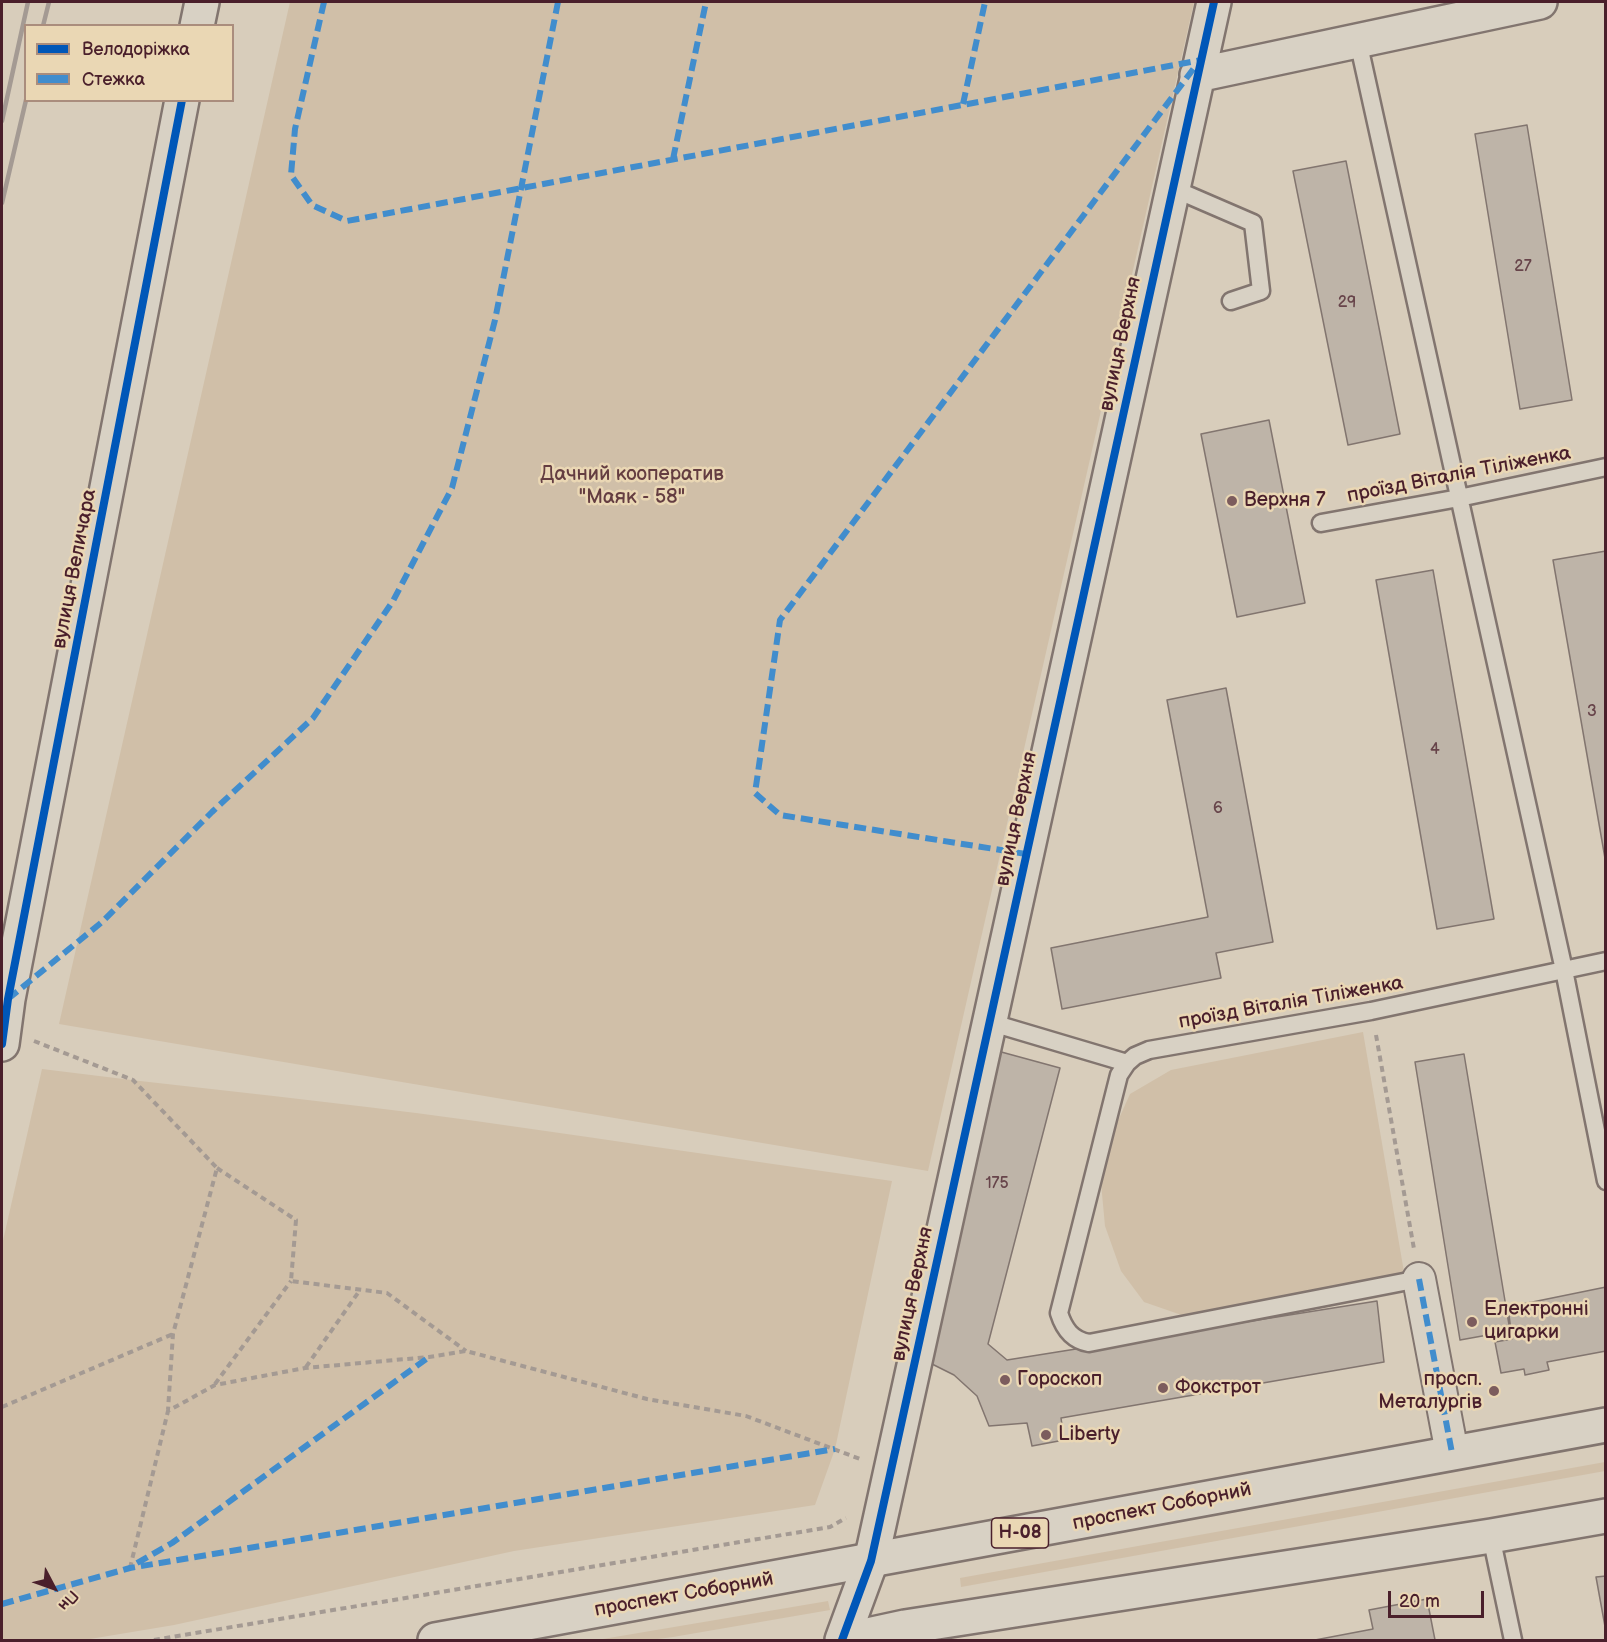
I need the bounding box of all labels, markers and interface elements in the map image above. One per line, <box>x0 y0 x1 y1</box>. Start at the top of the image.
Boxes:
legend <box>24 24 234 102</box>
text: Велодоріжка <box>82 39 190 60</box>
text: Стежка <box>82 69 145 90</box>
house number: 27 <box>1514 257 1532 277</box>
street label: вулиця Верхня <box>1095 275 1147 413</box>
house number: 29 <box>1338 293 1356 313</box>
street label: проїзд Віталія Тіліженка <box>1345 442 1573 508</box>
park label: Дачний кооператив "Маяк - 58" <box>540 463 724 510</box>
street label: вулиця Величара <box>48 487 102 651</box>
place label: Верхня 7 <box>1244 489 1326 513</box>
marker: Верхня 7 <box>1225 494 1239 508</box>
house number: 3 <box>1587 702 1597 722</box>
house number: 4 <box>1430 740 1440 760</box>
street label: вулиця Верхня <box>991 750 1043 888</box>
house number: 6 <box>1213 799 1223 819</box>
street label: проїзд Віталія Тіліженка <box>1177 971 1405 1035</box>
house number: 175 <box>985 1174 1009 1194</box>
street label: вулиця Верхня <box>887 1225 939 1363</box>
place label: Електронні цигарки <box>1484 1298 1589 1345</box>
marker: Електронні цигарки <box>1465 1315 1479 1329</box>
place label: Гороскоп <box>1017 1368 1102 1392</box>
place label: просп. Металургів <box>1378 1368 1482 1415</box>
marker: Гороскоп <box>998 1373 1012 1387</box>
place label: Фокстрот <box>1175 1376 1261 1400</box>
marker: Фокстрот <box>1156 1381 1170 1395</box>
marker: просп. Металургів <box>1487 1384 1501 1398</box>
place label: Liberty <box>1058 1423 1120 1447</box>
marker: Liberty <box>1039 1428 1053 1442</box>
street label: проспект Соборний <box>1071 1478 1253 1536</box>
road number: Н-08 <box>992 1518 1048 1548</box>
north arrow <box>24 1558 84 1618</box>
street label: проспект Соборний <box>592 1567 776 1623</box>
scale bar <box>1391 1579 1487 1617</box>
text: Пн <box>54 1586 82 1614</box>
text: 20 m <box>1399 1591 1440 1612</box>

